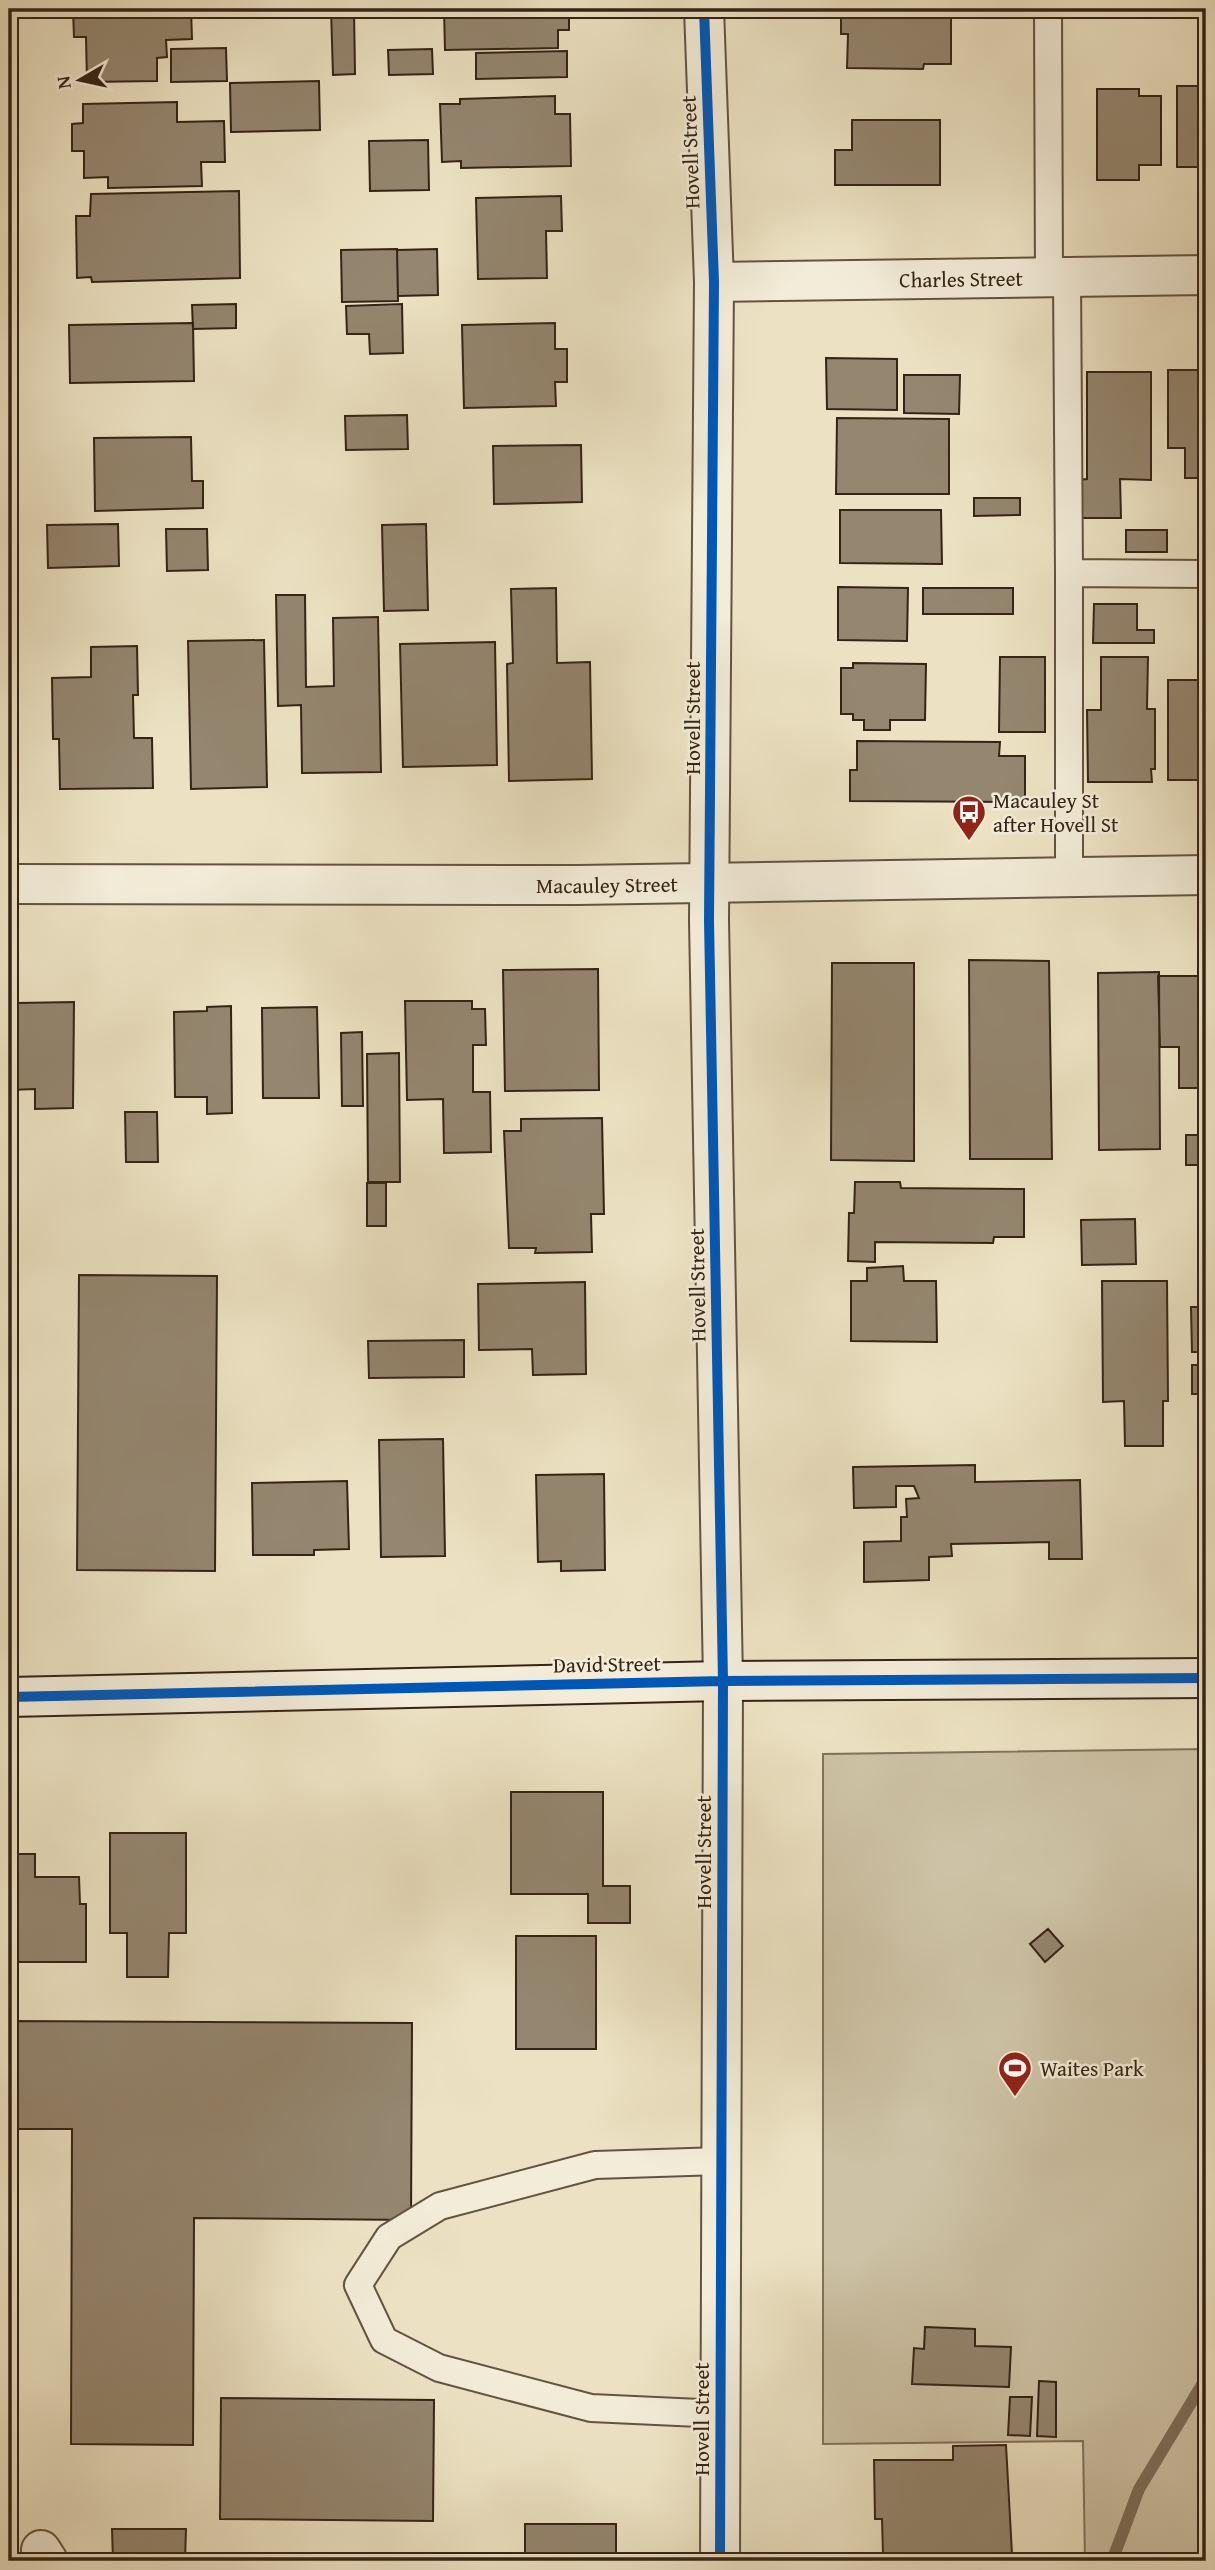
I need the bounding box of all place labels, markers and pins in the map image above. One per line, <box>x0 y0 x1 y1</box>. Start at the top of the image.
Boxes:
place label: Macauley St after Hovell St <box>993 785 1119 840</box>
bus stop icon: Macauley St after Hovell St <box>950 793 988 842</box>
sports icon: Waites Park <box>996 2049 1034 2098</box>
place label: Waites Park <box>1040 2053 1144 2084</box>

